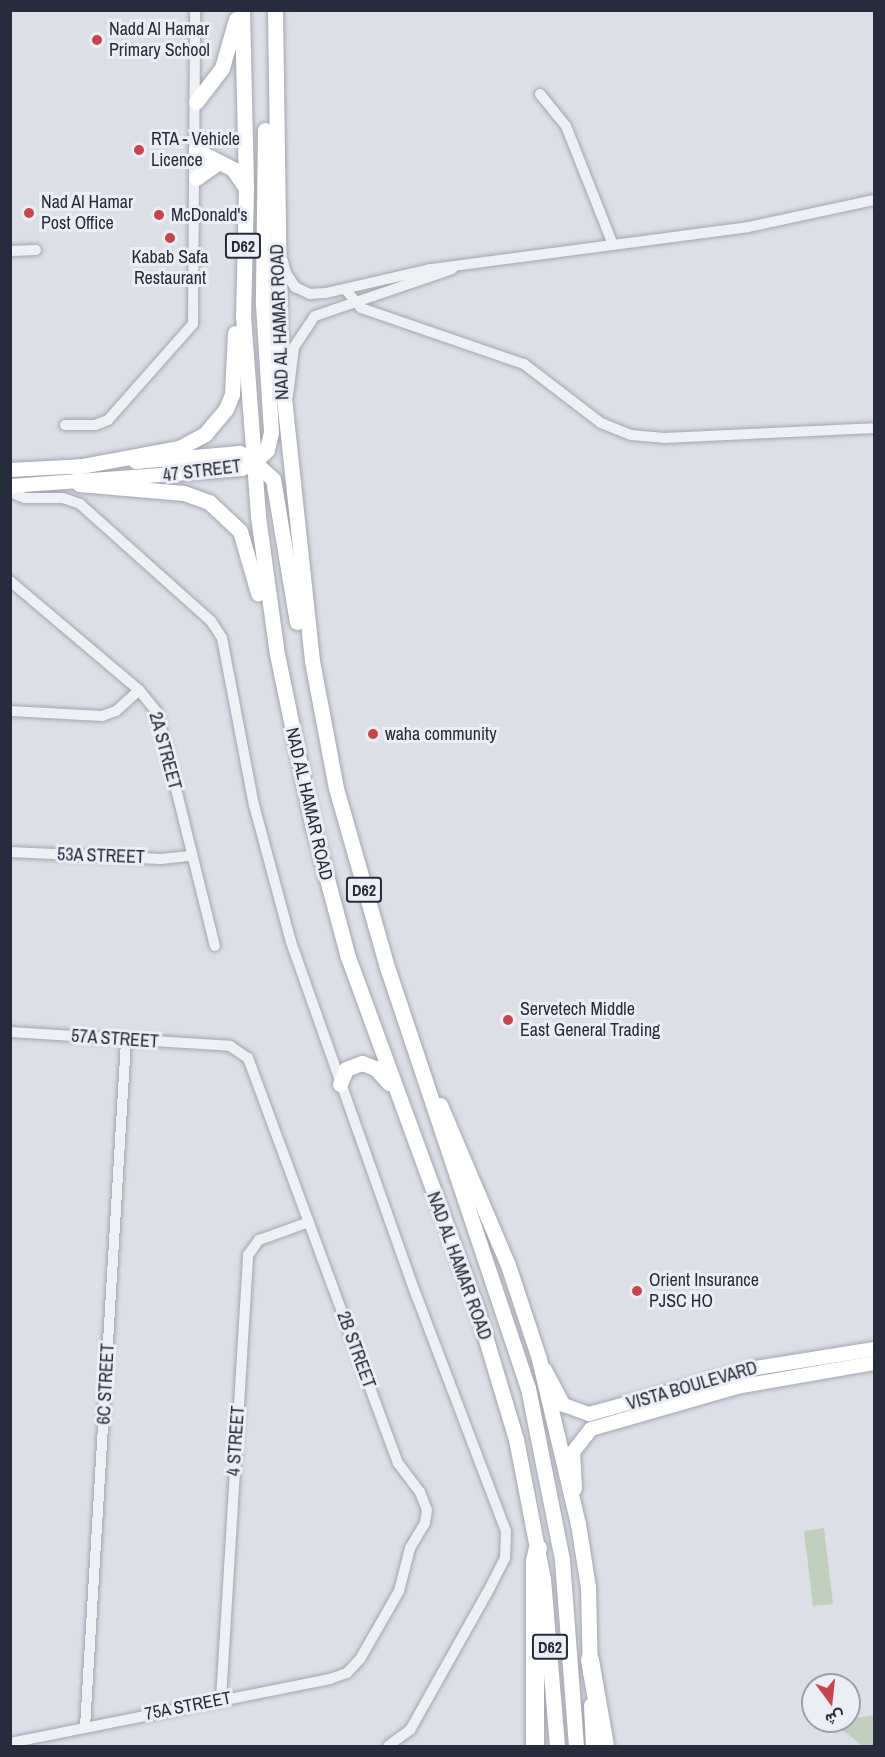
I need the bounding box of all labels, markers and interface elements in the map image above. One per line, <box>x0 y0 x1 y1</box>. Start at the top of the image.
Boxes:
place label: Nadd Al Hamar Primary School <box>109 19 210 62</box>
marker: Nadd Al Hamar Primary School <box>90 33 104 47</box>
place label: RTA - Vehicle Licence <box>151 129 241 172</box>
marker: RTA - Vehicle Licence <box>132 143 146 157</box>
place label: Nad Al Hamar Post Office <box>41 192 134 234</box>
place label: McDonald's <box>171 204 248 226</box>
marker: Nad Al Hamar Post Office <box>22 206 36 220</box>
marker: McDonald's <box>152 208 166 222</box>
marker: Kabab Safa Restaurant <box>163 231 177 245</box>
road number: D62 <box>224 233 262 259</box>
street label: NAD AL HAMAR ROAD <box>266 243 294 401</box>
place label: Kabab Safa Restaurant <box>131 247 209 290</box>
street label: 47 STREET <box>162 455 242 487</box>
street label: 2A STREET <box>144 709 186 793</box>
place label: waha community <box>385 723 497 745</box>
street label: NAD AL HAMAR ROAD <box>281 725 337 883</box>
marker: waha community <box>366 727 380 741</box>
street label: 53A STREET <box>56 844 146 868</box>
road number: D62 <box>344 877 384 903</box>
place label: Servetech Middle East General Trading <box>520 999 661 1042</box>
marker: Servetech Middle East General Trading <box>501 1013 515 1027</box>
street label: 57A STREET <box>70 1025 160 1053</box>
street label: NAD AL HAMAR ROAD <box>422 1188 496 1344</box>
place label: Orient Insurance PJSC HO <box>649 1270 759 1312</box>
marker: Orient Insurance PJSC HO <box>630 1284 644 1298</box>
street label: 2B STREET <box>332 1309 380 1391</box>
street label: 6C STREET <box>93 1343 119 1425</box>
street label: VISTA BOULEVARD <box>624 1357 760 1415</box>
street label: 4 STREET <box>223 1405 249 1477</box>
road number: D62 <box>530 1634 570 1660</box>
north arrow <box>801 1673 861 1733</box>
street label: 75A STREET <box>142 1687 234 1725</box>
text: ش <box>823 1705 847 1732</box>

